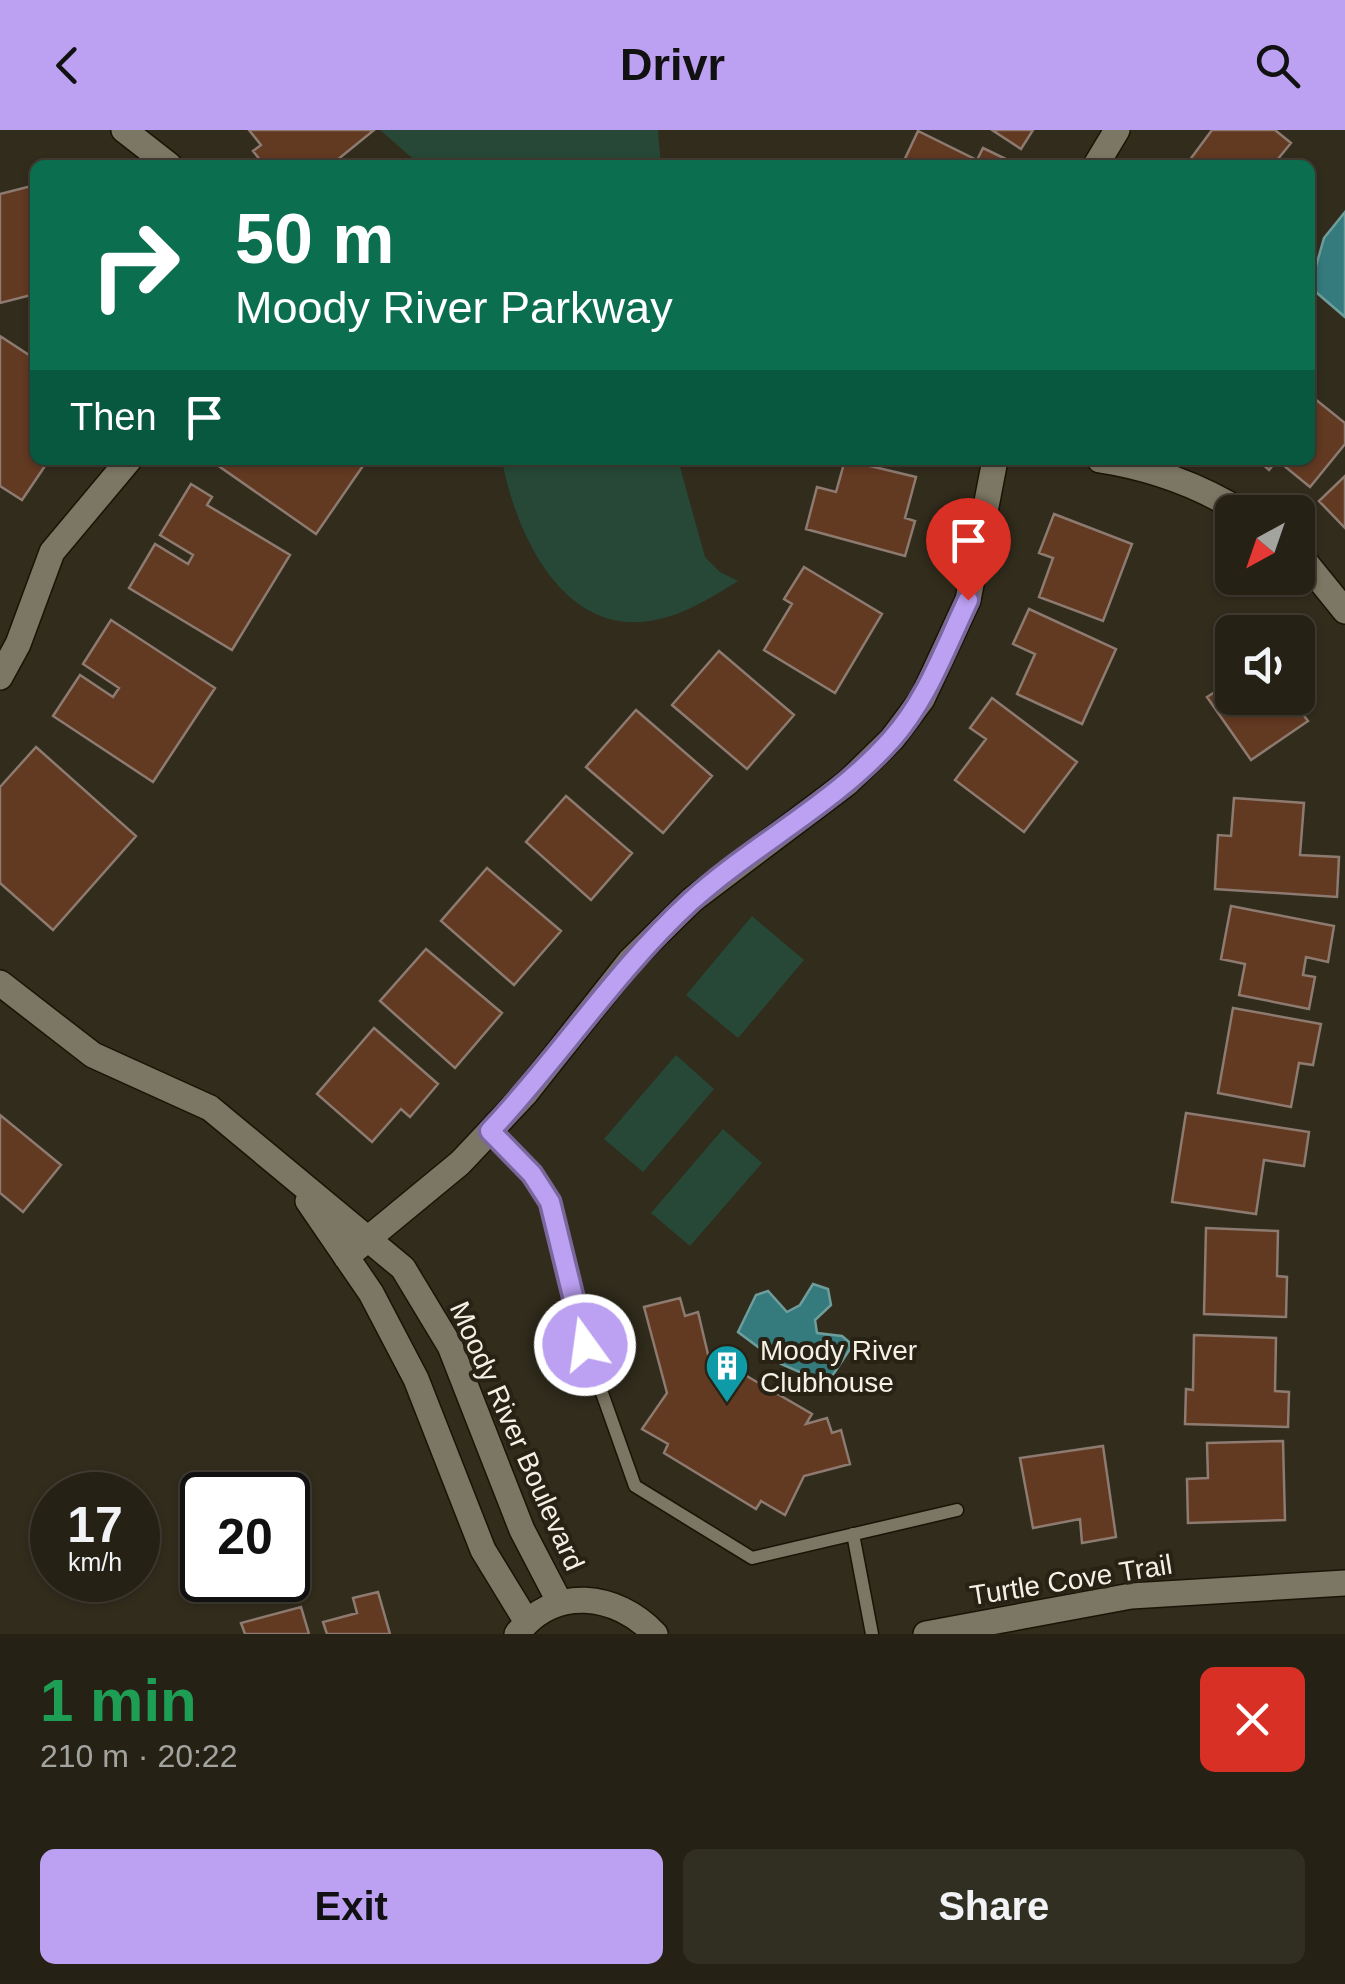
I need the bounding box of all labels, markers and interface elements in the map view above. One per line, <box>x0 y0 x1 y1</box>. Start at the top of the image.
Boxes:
icon: back <box>40 38 95 93</box>
icon: search <box>1250 38 1305 93</box>
text: Drivr <box>620 39 725 90</box>
icon: right <box>70 200 200 330</box>
text: 50 m <box>235 200 395 278</box>
text: Moody River Parkway <box>235 282 673 333</box>
icon: arrive <box>177 390 232 445</box>
text: Then <box>70 396 157 438</box>
north arrow <box>1215 495 1315 595</box>
map controls <box>1215 495 1315 715</box>
pin <box>926 498 1011 601</box>
icon: arrive <box>941 513 996 568</box>
button: sound <box>1215 615 1315 715</box>
position arrow <box>533 1293 637 1397</box>
street label: Moody River Boulevard <box>444 1297 590 1575</box>
place label: Moody River Clubhouse <box>760 1335 917 1398</box>
building icon: Moody River Clubhouse <box>704 1343 750 1404</box>
speed limit sign: 20 <box>180 1472 310 1602</box>
text: 17 <box>67 1497 123 1553</box>
text: km/h <box>68 1548 122 1576</box>
street label: Turtle Cove Trail <box>968 1549 1174 1611</box>
text: 1 min <box>40 1667 197 1734</box>
button: close <box>1200 1667 1305 1772</box>
text: 210 m · 20:22 <box>40 1738 237 1774</box>
button: Exit <box>40 1849 663 1964</box>
button: Share <box>683 1849 1305 1964</box>

